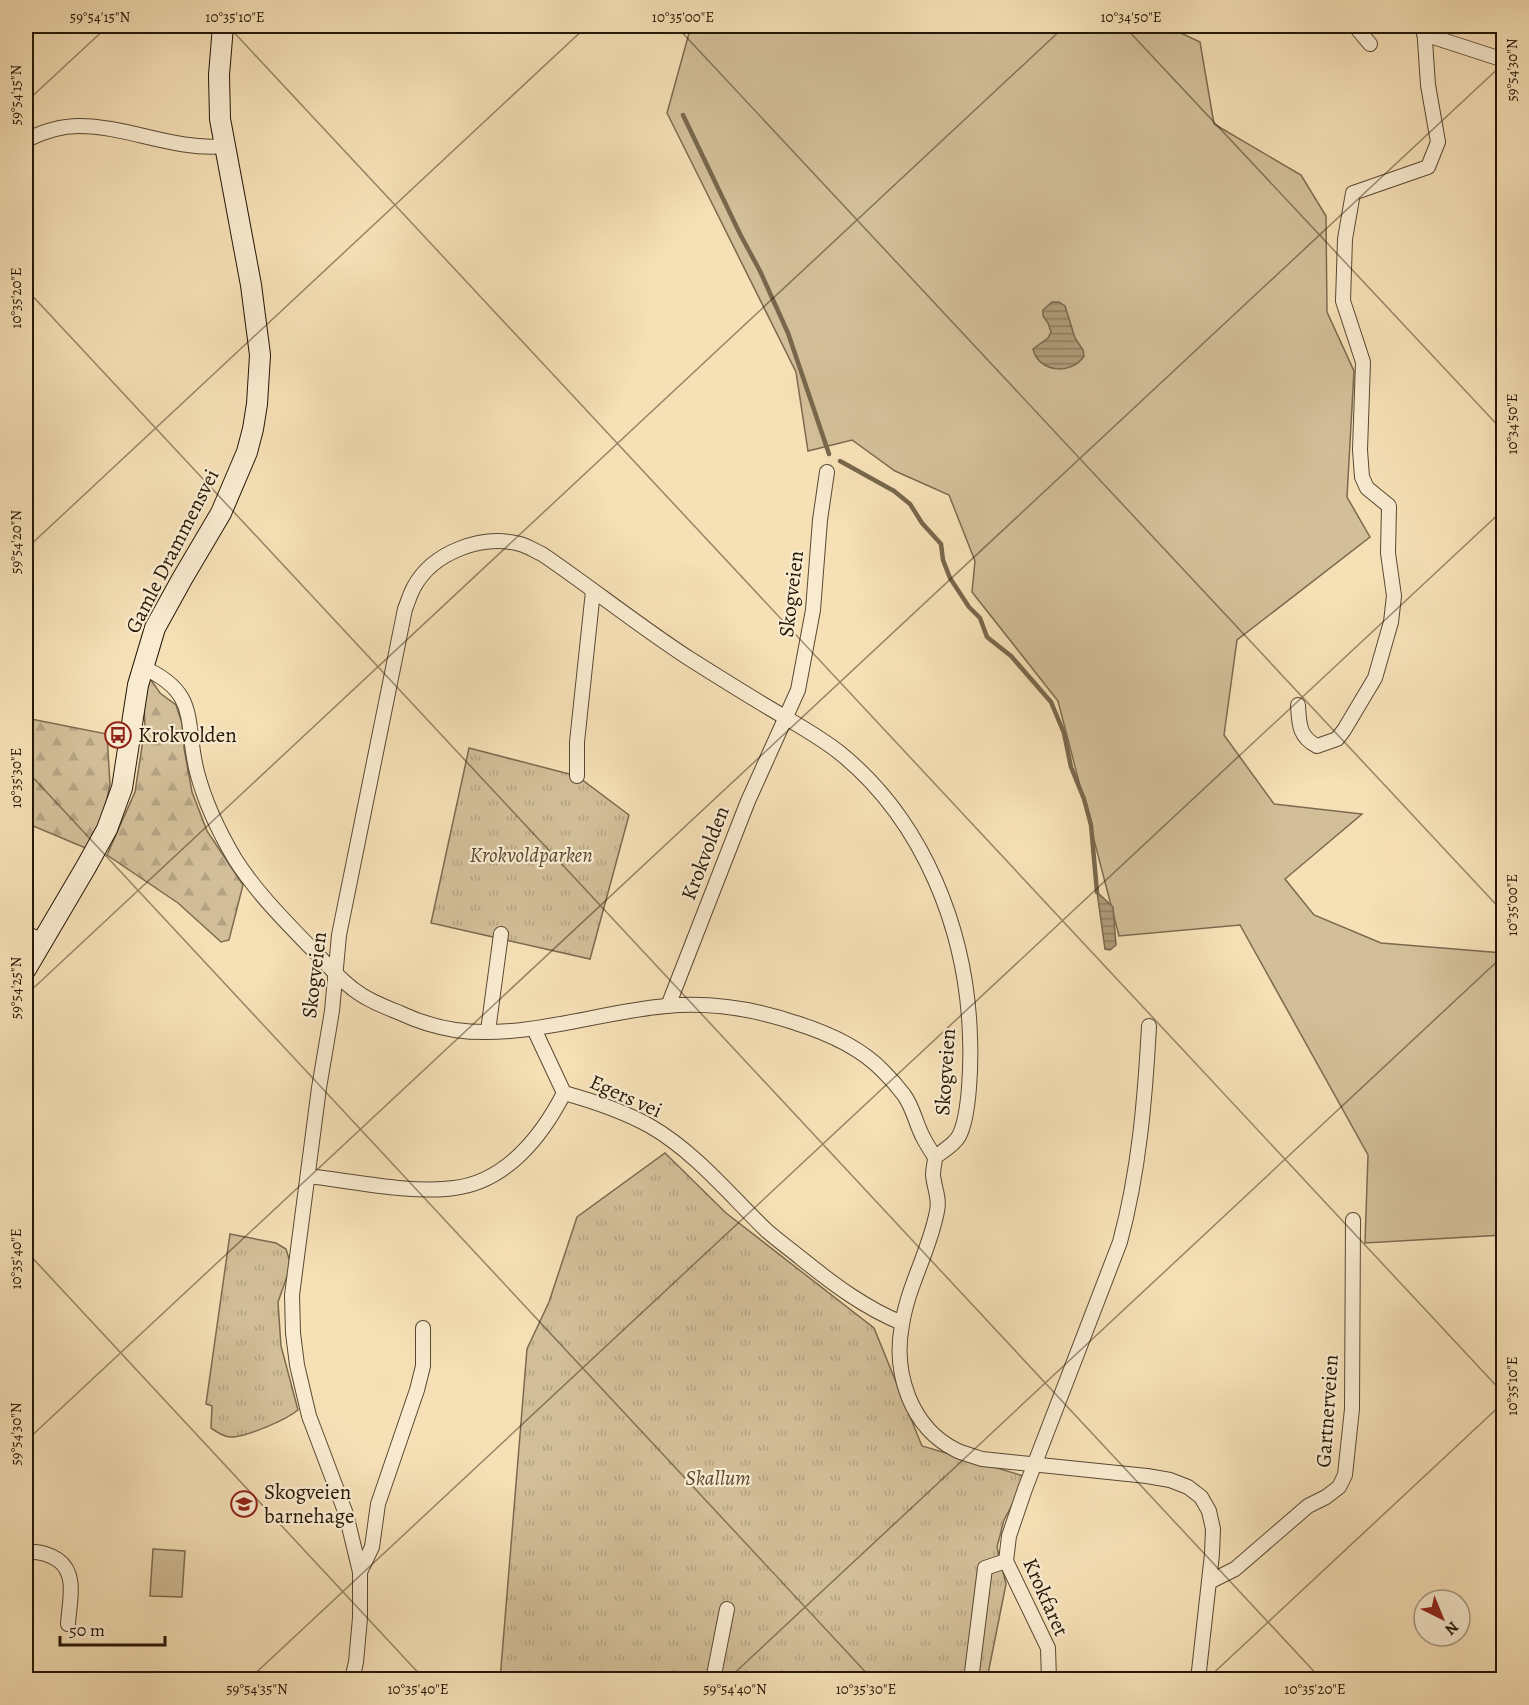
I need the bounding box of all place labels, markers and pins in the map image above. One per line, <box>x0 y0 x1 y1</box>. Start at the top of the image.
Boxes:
bus stop icon: Krokvolden <box>103 720 133 750</box>
place label: Krokvolden <box>138 721 237 749</box>
place label: Skogveien barnehage <box>264 1478 354 1530</box>
school or university icon: Skogveien barnehage <box>229 1489 259 1519</box>

